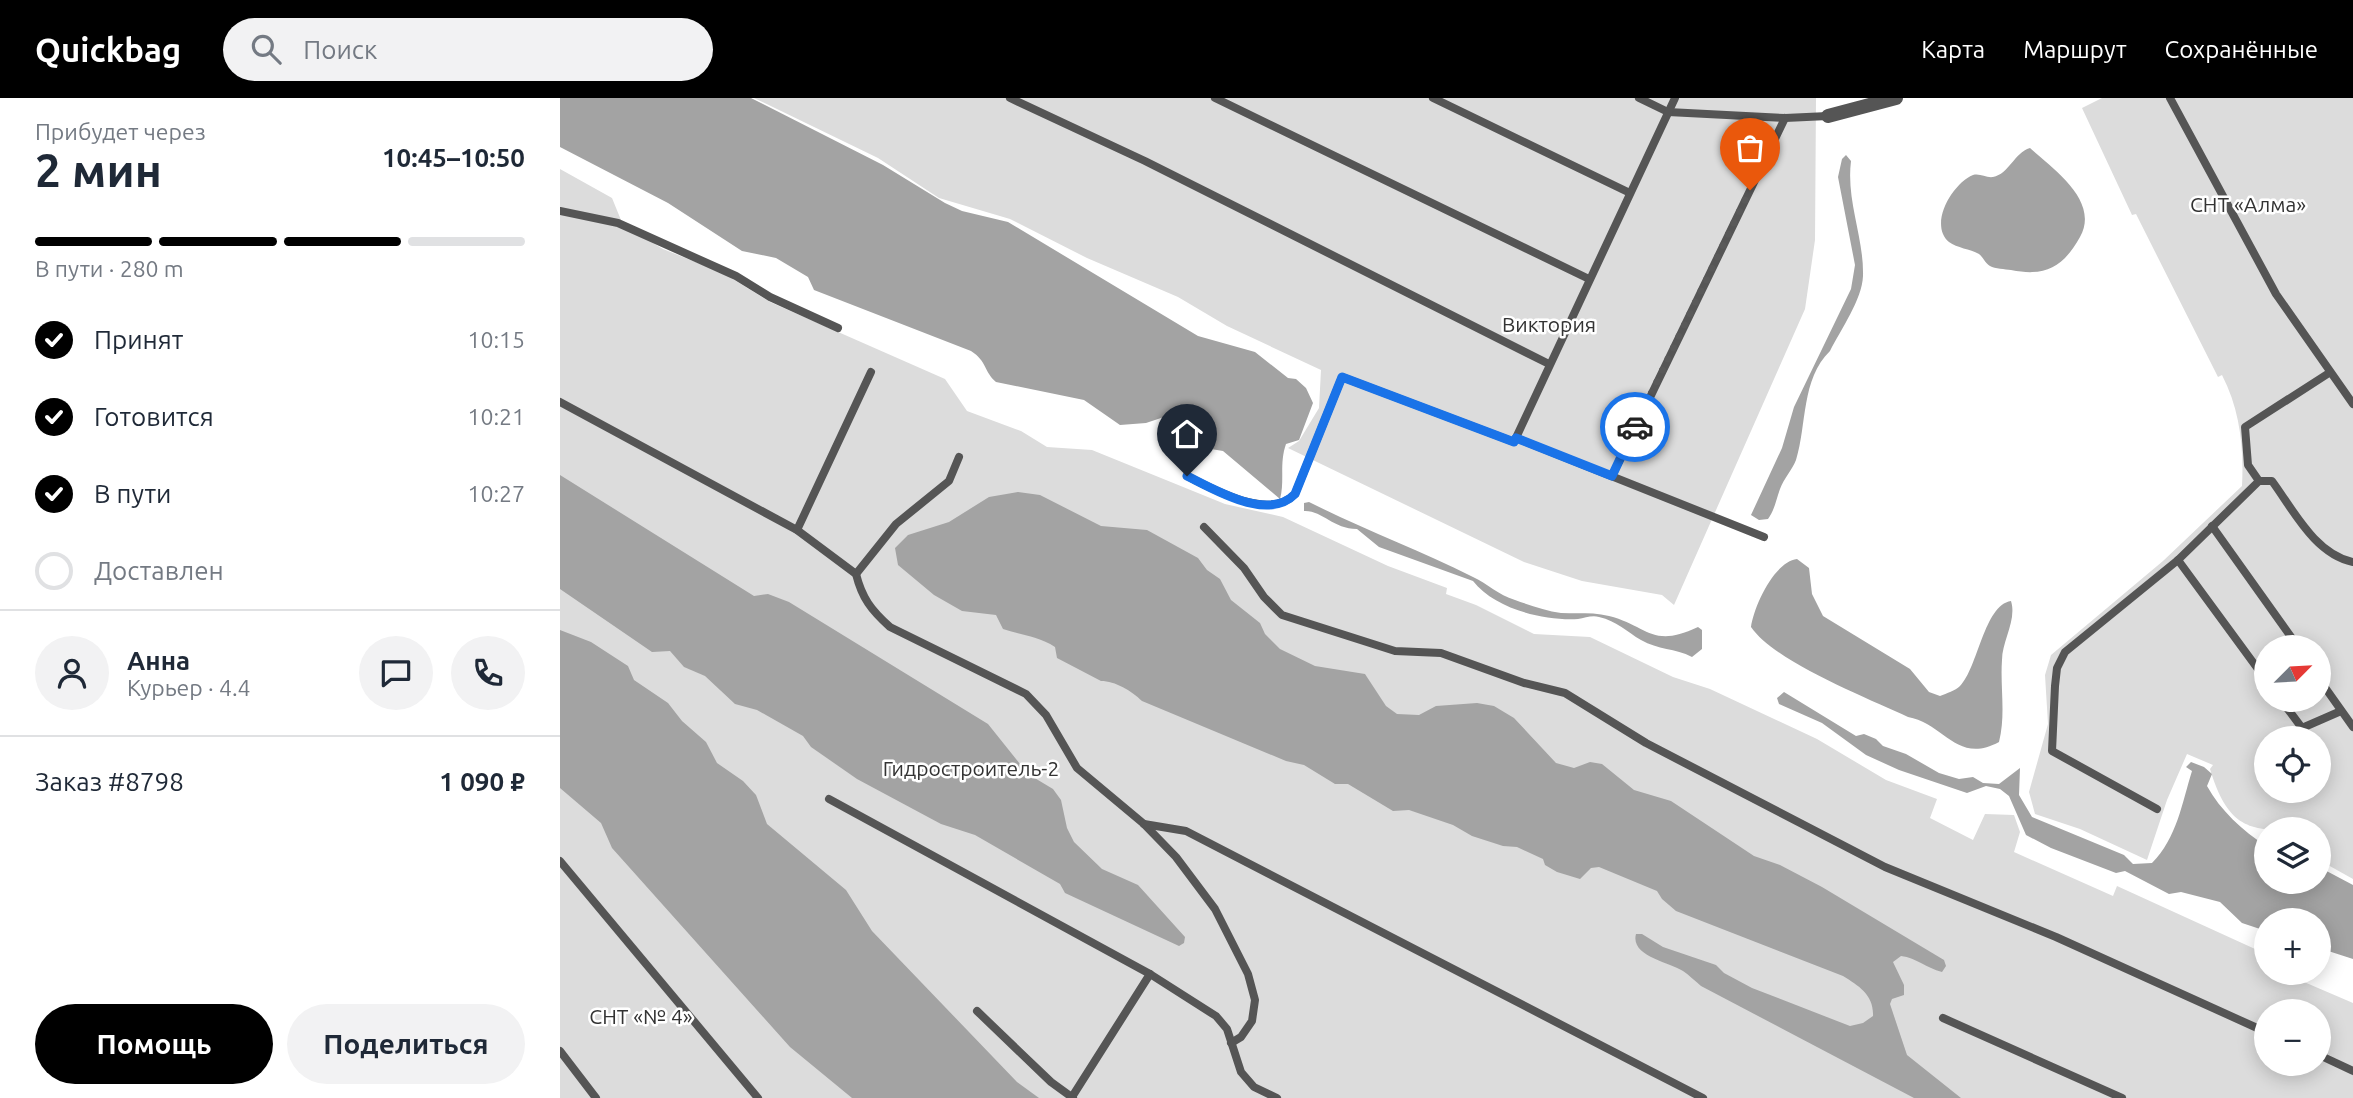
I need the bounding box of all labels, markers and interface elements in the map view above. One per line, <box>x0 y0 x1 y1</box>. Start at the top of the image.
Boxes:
search box <box>223 18 713 81</box>
icon: search <box>247 30 285 68</box>
text: Quickbag <box>35 31 181 68</box>
text: Поиск <box>303 35 377 64</box>
text: Карта <box>1921 36 1985 63</box>
text: Маршрут <box>2023 36 2127 63</box>
text: Сохранённые <box>2165 36 2318 63</box>
pin <box>1720 118 1780 190</box>
text: Прибудет через <box>35 119 206 144</box>
icon: bag <box>1731 129 1769 167</box>
text: 10:45–10:50 <box>382 143 525 172</box>
text: 2 мин <box>35 144 162 196</box>
park label: СНТ «Алма» <box>2190 192 2306 216</box>
text: В пути · 280 m <box>35 256 184 281</box>
park label: Виктория <box>1502 312 1596 336</box>
icon: check <box>35 321 73 359</box>
text: Принят <box>94 325 183 354</box>
text: 10:15 <box>467 327 525 352</box>
courier <box>1600 392 1670 462</box>
icon: check <box>35 398 73 436</box>
text: Готовится <box>94 402 214 431</box>
text: 10:21 <box>467 404 525 429</box>
pin <box>1157 404 1217 476</box>
icon: car <box>1616 408 1654 446</box>
icon: home <box>1168 415 1206 453</box>
icon: check <box>35 475 73 513</box>
text: В пути <box>94 479 171 508</box>
text: 10:27 <box>467 481 525 506</box>
text: Доставлен <box>94 556 224 585</box>
north arrow <box>2254 635 2331 712</box>
map controls <box>2254 635 2331 1076</box>
button: person <box>35 636 109 710</box>
button: chat <box>359 636 433 710</box>
button: phone <box>451 636 525 710</box>
text: Анна <box>127 646 190 675</box>
text: Курьер · 4.4 <box>127 675 251 700</box>
button: locate <box>2254 726 2331 803</box>
park label: Гидростроитель-2 <box>883 756 1059 780</box>
text: Заказ #8798 <box>35 767 184 796</box>
text: 1 090 ₽ <box>439 767 525 796</box>
button: layers <box>2254 817 2331 894</box>
button: + <box>2254 908 2331 985</box>
button: − <box>2254 999 2331 1076</box>
button: Помощь <box>35 1004 273 1084</box>
button: Поделиться <box>287 1004 525 1084</box>
park label: СНТ «№ 4» <box>589 1004 693 1028</box>

